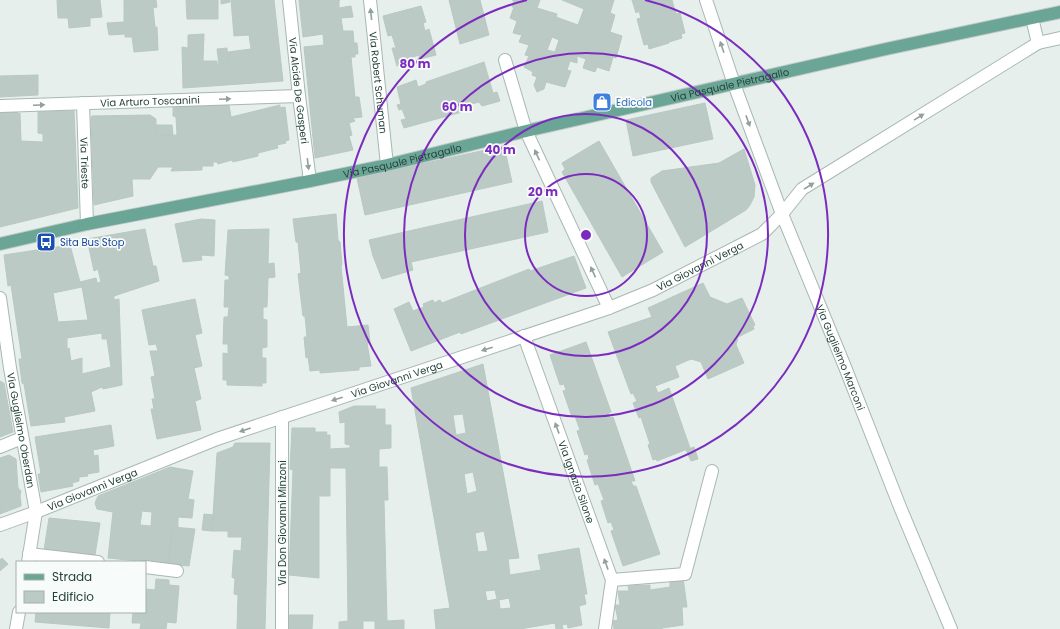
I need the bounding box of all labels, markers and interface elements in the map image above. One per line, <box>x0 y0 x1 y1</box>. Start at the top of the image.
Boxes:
one-way arrow <box>368 8 374 20</box>
street label: Via Robert Schuman <box>365 31 391 134</box>
street label: Via Alcide De Gasperi <box>285 37 312 145</box>
one-way arrow <box>718 41 724 53</box>
text: 80 m <box>400 55 431 72</box>
street label: Via Pasquale Pietragallo <box>669 64 791 106</box>
shop icon: Edicola <box>591 91 613 113</box>
street label: Via Arturo Toscanini <box>100 92 200 111</box>
one-way arrow <box>219 95 231 102</box>
place label: Edicola <box>616 95 652 110</box>
text: 60 m <box>442 98 473 115</box>
one-way arrow <box>33 101 45 108</box>
one-way arrow <box>914 113 924 121</box>
one-way arrow <box>745 115 751 127</box>
street label: Via Trieste <box>76 137 93 189</box>
street label: Via Pasquale Pietragallo <box>342 140 463 182</box>
text: 40 m <box>484 141 516 158</box>
one-way arrow <box>534 149 540 161</box>
one-way arrow <box>305 158 311 170</box>
one-way arrow <box>803 182 814 189</box>
text: 20 m <box>528 183 558 200</box>
centre of rings <box>579 228 593 242</box>
bus stop icon: Sita Bus Stop <box>35 231 57 253</box>
place label: Sita Bus Stop <box>60 235 125 250</box>
street label: Via Giovanni Verga <box>654 238 746 295</box>
one-way arrow <box>590 267 596 278</box>
street label: Via Guglielmo Marconi <box>812 302 868 413</box>
one-way arrow <box>480 346 492 352</box>
street label: Via Giovanni Verga <box>349 357 445 402</box>
street label: Via Guglielmo Oberdan <box>3 371 39 489</box>
one-way arrow <box>331 396 343 402</box>
one-way arrow <box>553 422 559 434</box>
one-way arrow <box>239 427 251 433</box>
street label: Via Ignazio Silone <box>554 439 598 525</box>
street label: Via Don Giovanni Minzoni <box>275 460 290 586</box>
street label: Via Giovanni Verga <box>45 465 140 515</box>
one-way arrow <box>602 557 608 569</box>
legend <box>16 561 146 613</box>
text: Strada <box>52 568 92 585</box>
text: Edificio <box>52 588 94 605</box>

